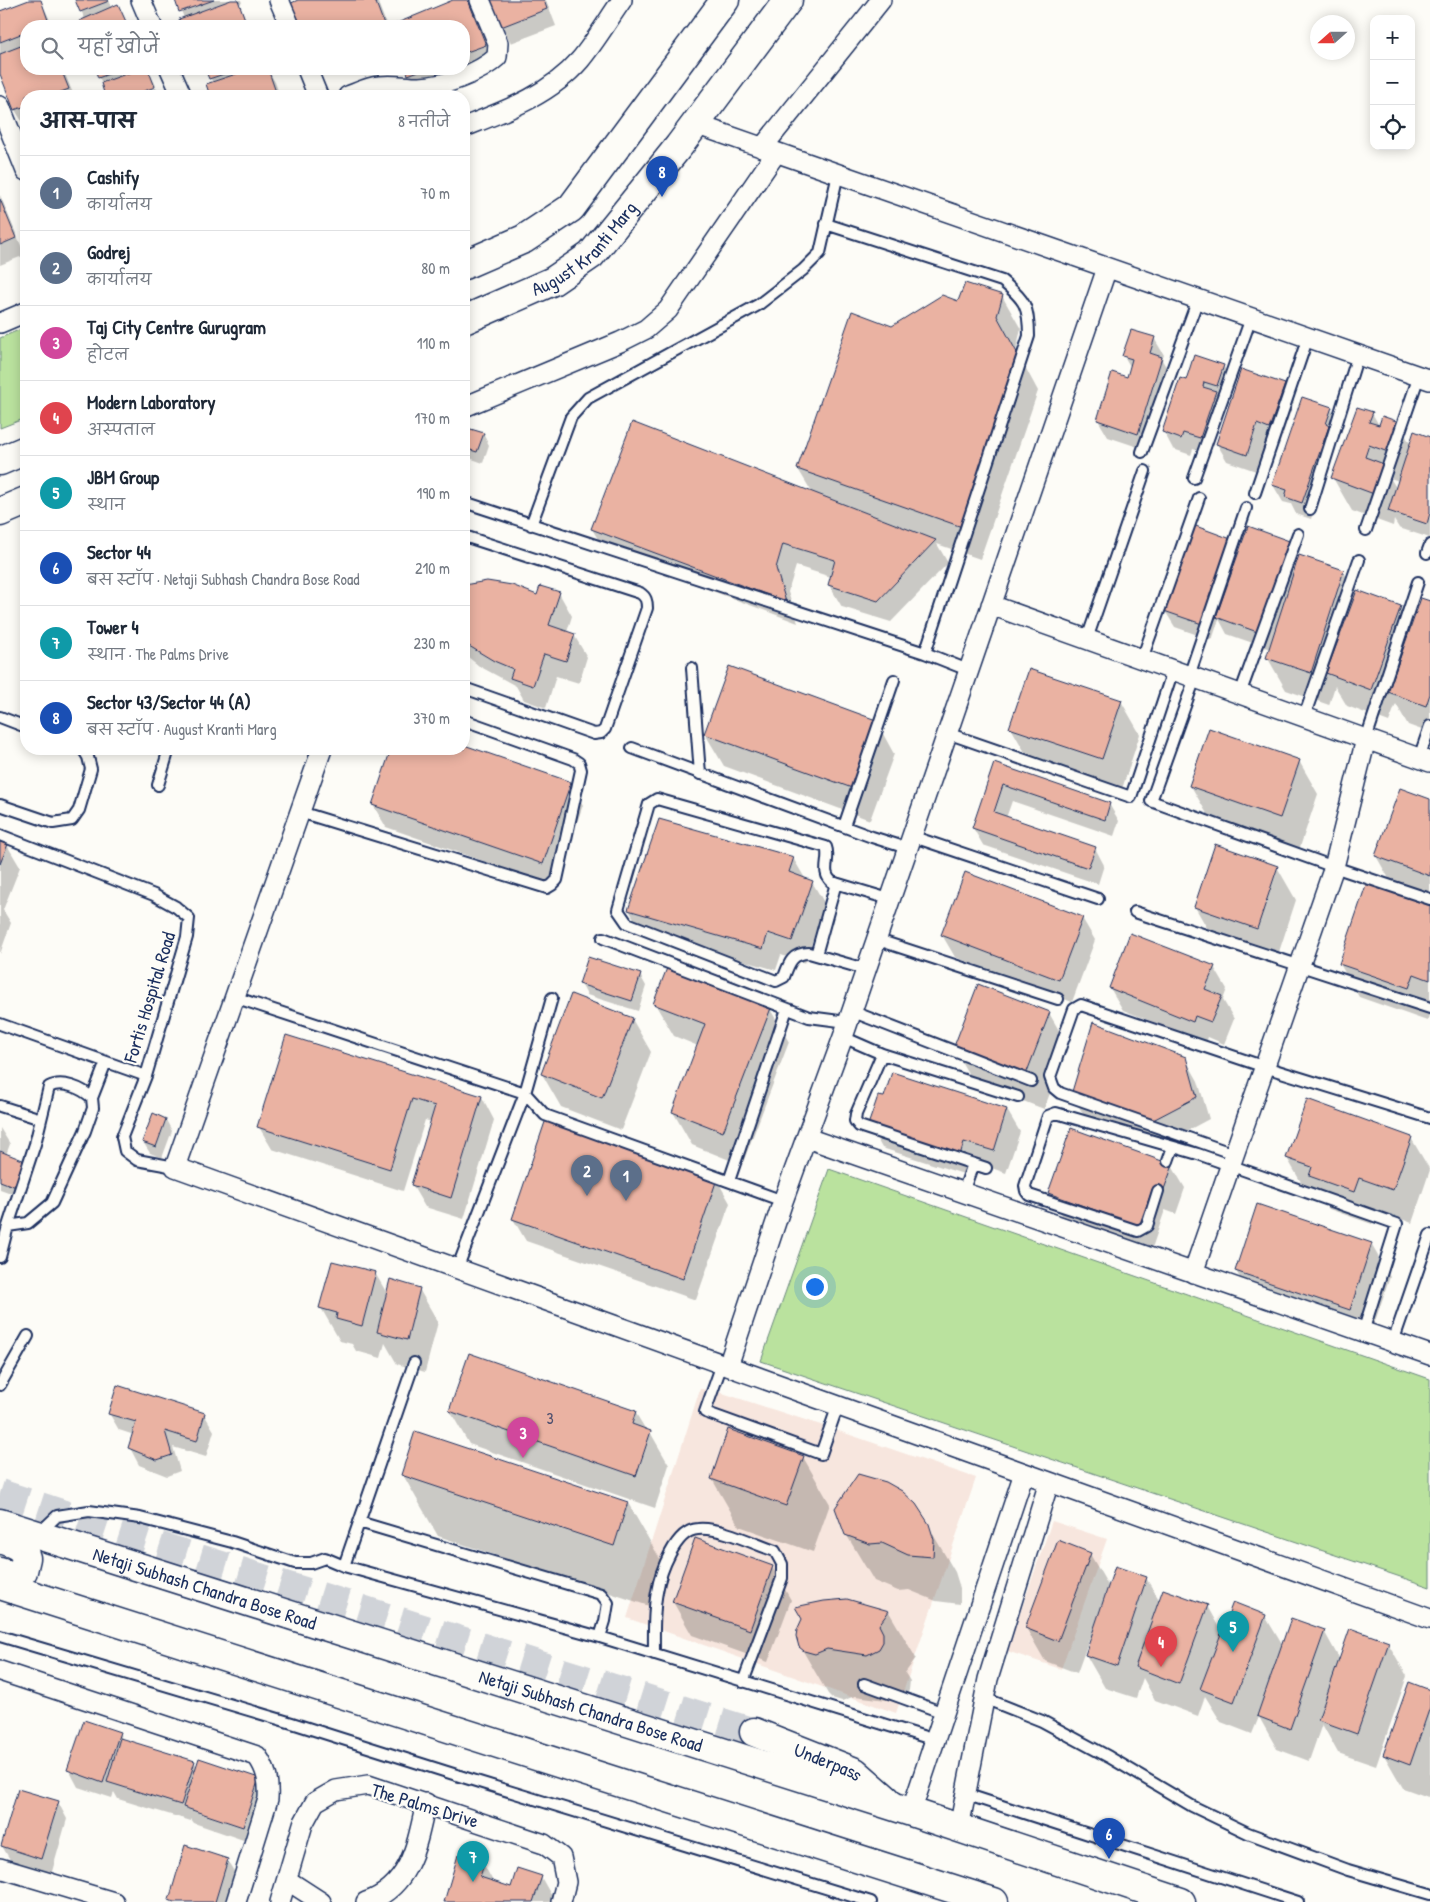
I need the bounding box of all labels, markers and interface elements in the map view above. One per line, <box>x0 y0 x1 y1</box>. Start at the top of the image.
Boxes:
north arrow <box>1310 15 1355 60</box>
map controls <box>1370 15 1415 150</box>
button: + <box>1370 15 1415 60</box>
search box <box>20 20 470 75</box>
text: यहाँ खोजें <box>78 33 159 59</box>
icon: search <box>38 34 66 62</box>
button: − <box>1370 60 1415 105</box>
button: locate <box>1370 105 1415 150</box>
text: आस-पास <box>40 106 136 135</box>
text: 8 नतीजे <box>398 110 450 132</box>
pin: 8 <box>646 156 678 197</box>
text: Cashify <box>87 164 139 190</box>
text: 1 <box>53 182 59 204</box>
text: 70 m <box>420 182 450 204</box>
text: कार्यालय <box>87 193 152 215</box>
street label: August Kranti Marg <box>527 196 643 302</box>
text: Godrej <box>87 239 131 265</box>
text: 2 <box>52 257 60 279</box>
text: 80 m <box>421 257 450 279</box>
text: कार्यालय <box>87 268 152 290</box>
text: Taj City Centre Gurugram <box>87 314 266 340</box>
text: 3 <box>52 332 60 354</box>
text: 110 m <box>417 332 450 354</box>
text: होटल <box>87 343 129 365</box>
text: Modern Laboratory <box>87 389 216 415</box>
text: 4 <box>53 407 59 429</box>
text: 170 m <box>415 407 450 429</box>
text: अस्पताल <box>87 418 155 440</box>
text: JBM Group <box>87 464 159 490</box>
text: 5 <box>53 482 59 504</box>
text: 190 m <box>417 482 450 504</box>
text: स्थान <box>87 493 125 515</box>
text: Sector 44 <box>87 539 151 565</box>
text: 6 <box>53 557 59 579</box>
text: 210 m <box>415 557 450 579</box>
text: बस स्टॉप · Netaji Subhash Chandra Bose Road <box>87 568 360 590</box>
text: Tower 4 <box>87 614 139 640</box>
text: 7 <box>52 632 60 654</box>
text: 230 m <box>414 632 450 654</box>
text: स्थान · The Palms Drive <box>87 643 229 665</box>
text: Sector 43/Sector 44 (A) <box>87 689 251 715</box>
text: 8 <box>53 707 59 729</box>
text: 370 m <box>413 707 450 729</box>
text: बस स्टॉप · August Kranti Marg <box>87 718 277 740</box>
street label: Fortis Hospital Road <box>116 928 181 1066</box>
pin: 2 <box>571 1155 603 1196</box>
pin: 1 <box>610 1160 642 1201</box>
your location <box>802 1274 828 1300</box>
house number: 3 <box>546 1407 554 1429</box>
pin: 3 <box>507 1417 539 1458</box>
street label: Netaji Subhash Chandra Bose Road <box>90 1540 320 1636</box>
pin: 5 <box>1217 1611 1249 1652</box>
pin: 4 <box>1145 1626 1177 1667</box>
street label: Netaji Subhash Chandra Bose Road <box>476 1663 706 1758</box>
street label: Underpass <box>790 1736 869 1787</box>
street label: The Palms Drive <box>368 1776 482 1834</box>
pin: 6 <box>1093 1818 1125 1859</box>
pin: 7 <box>457 1841 489 1882</box>

